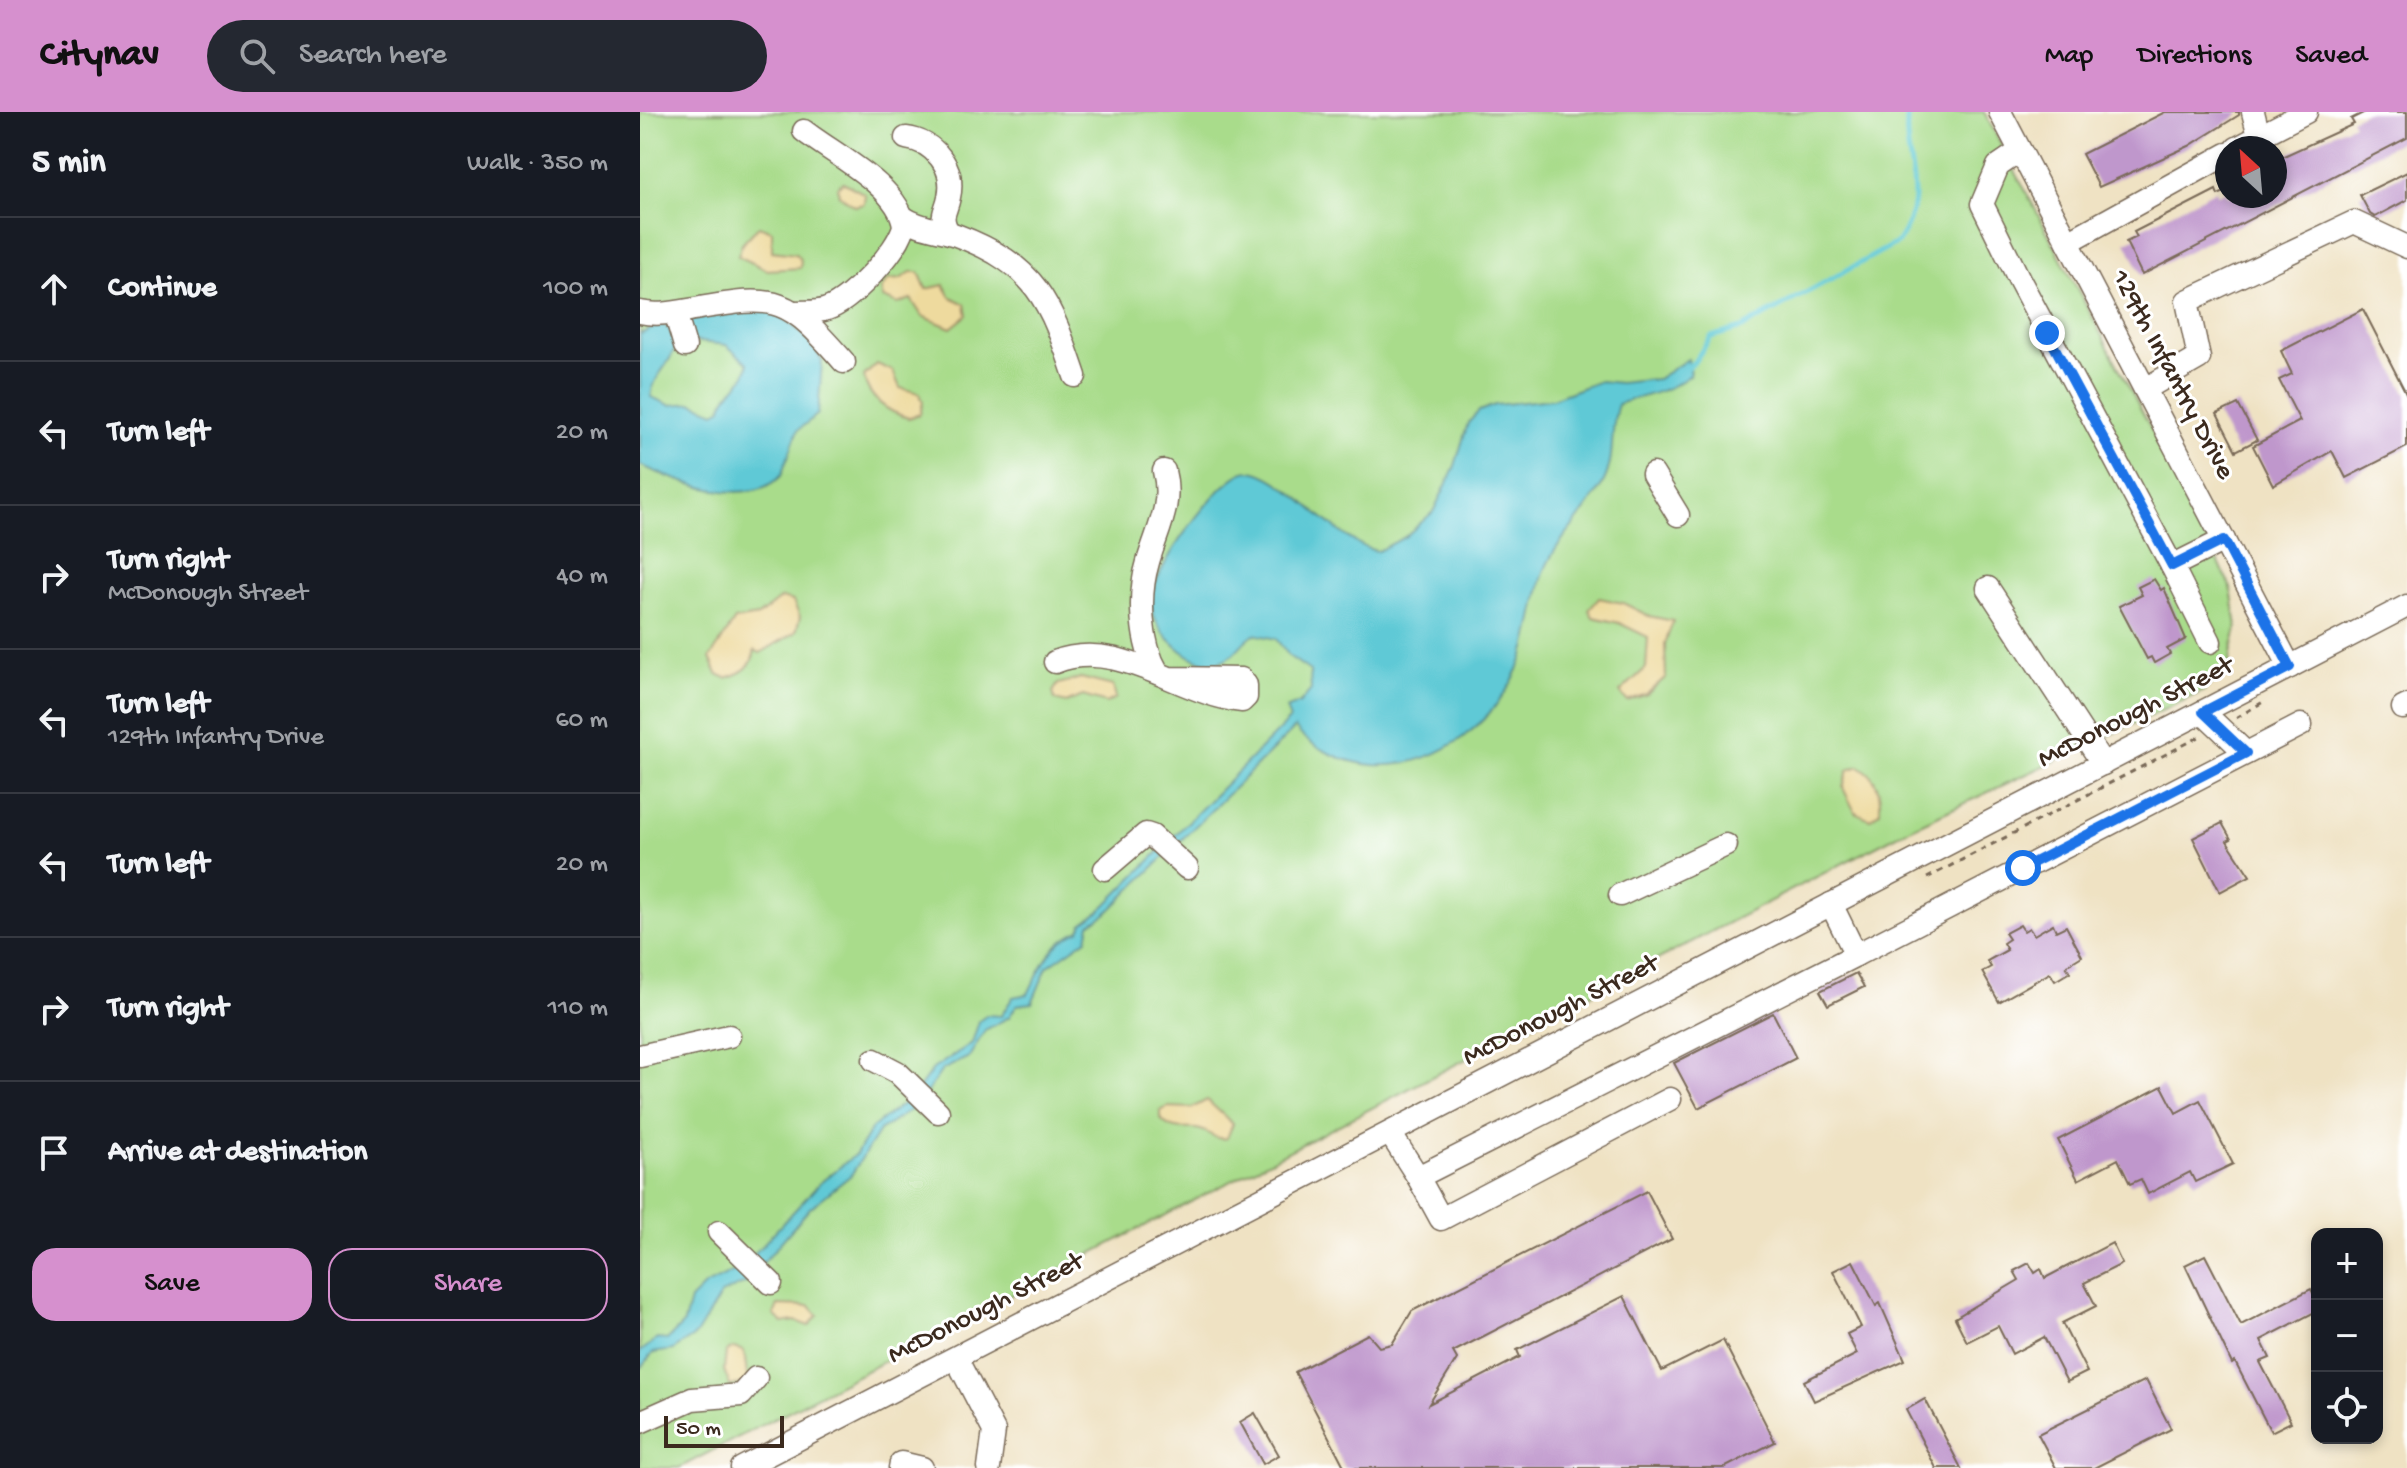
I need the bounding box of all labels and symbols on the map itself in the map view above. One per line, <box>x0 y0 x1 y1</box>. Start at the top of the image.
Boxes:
north arrow <box>2215 136 2287 208</box>
street label: 129th Infantry Drive <box>2102 264 2241 486</box>
route end <box>2029 315 2065 351</box>
street label: McDonough Street <box>2033 648 2242 776</box>
route start <box>2005 850 2041 886</box>
street label: McDonough Street <box>1458 946 1667 1074</box>
street label: McDonough Street <box>883 1244 1092 1372</box>
scale bar <box>664 1412 784 1448</box>

